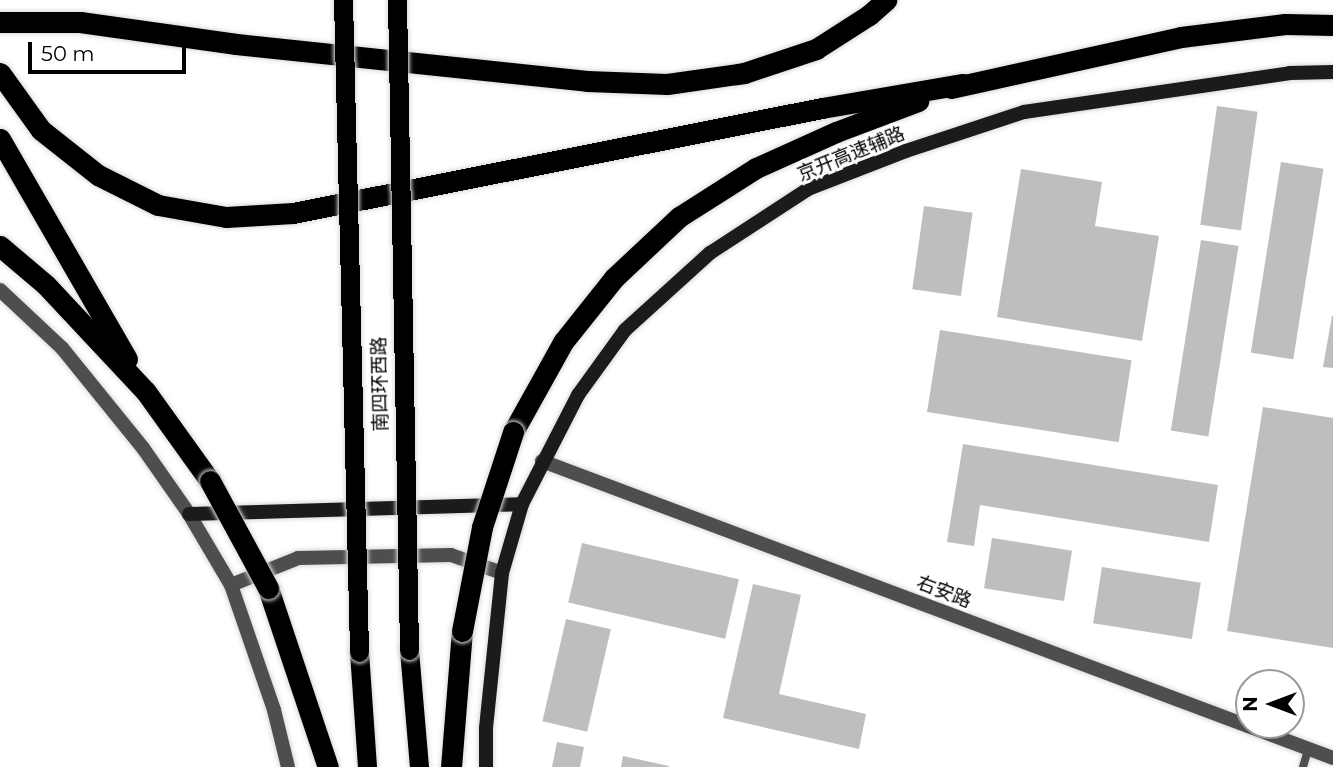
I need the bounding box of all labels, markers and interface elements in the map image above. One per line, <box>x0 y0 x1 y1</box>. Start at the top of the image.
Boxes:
scale bar <box>32 28 189 72</box>
text: 50 m <box>41 41 95 66</box>
street label: 京开高速辅路 <box>794 122 908 186</box>
street label: 南四环西路 <box>368 336 392 432</box>
street label: 右安路 <box>913 571 975 613</box>
north arrow <box>1235 669 1305 739</box>
text: N <box>1239 696 1262 712</box>

